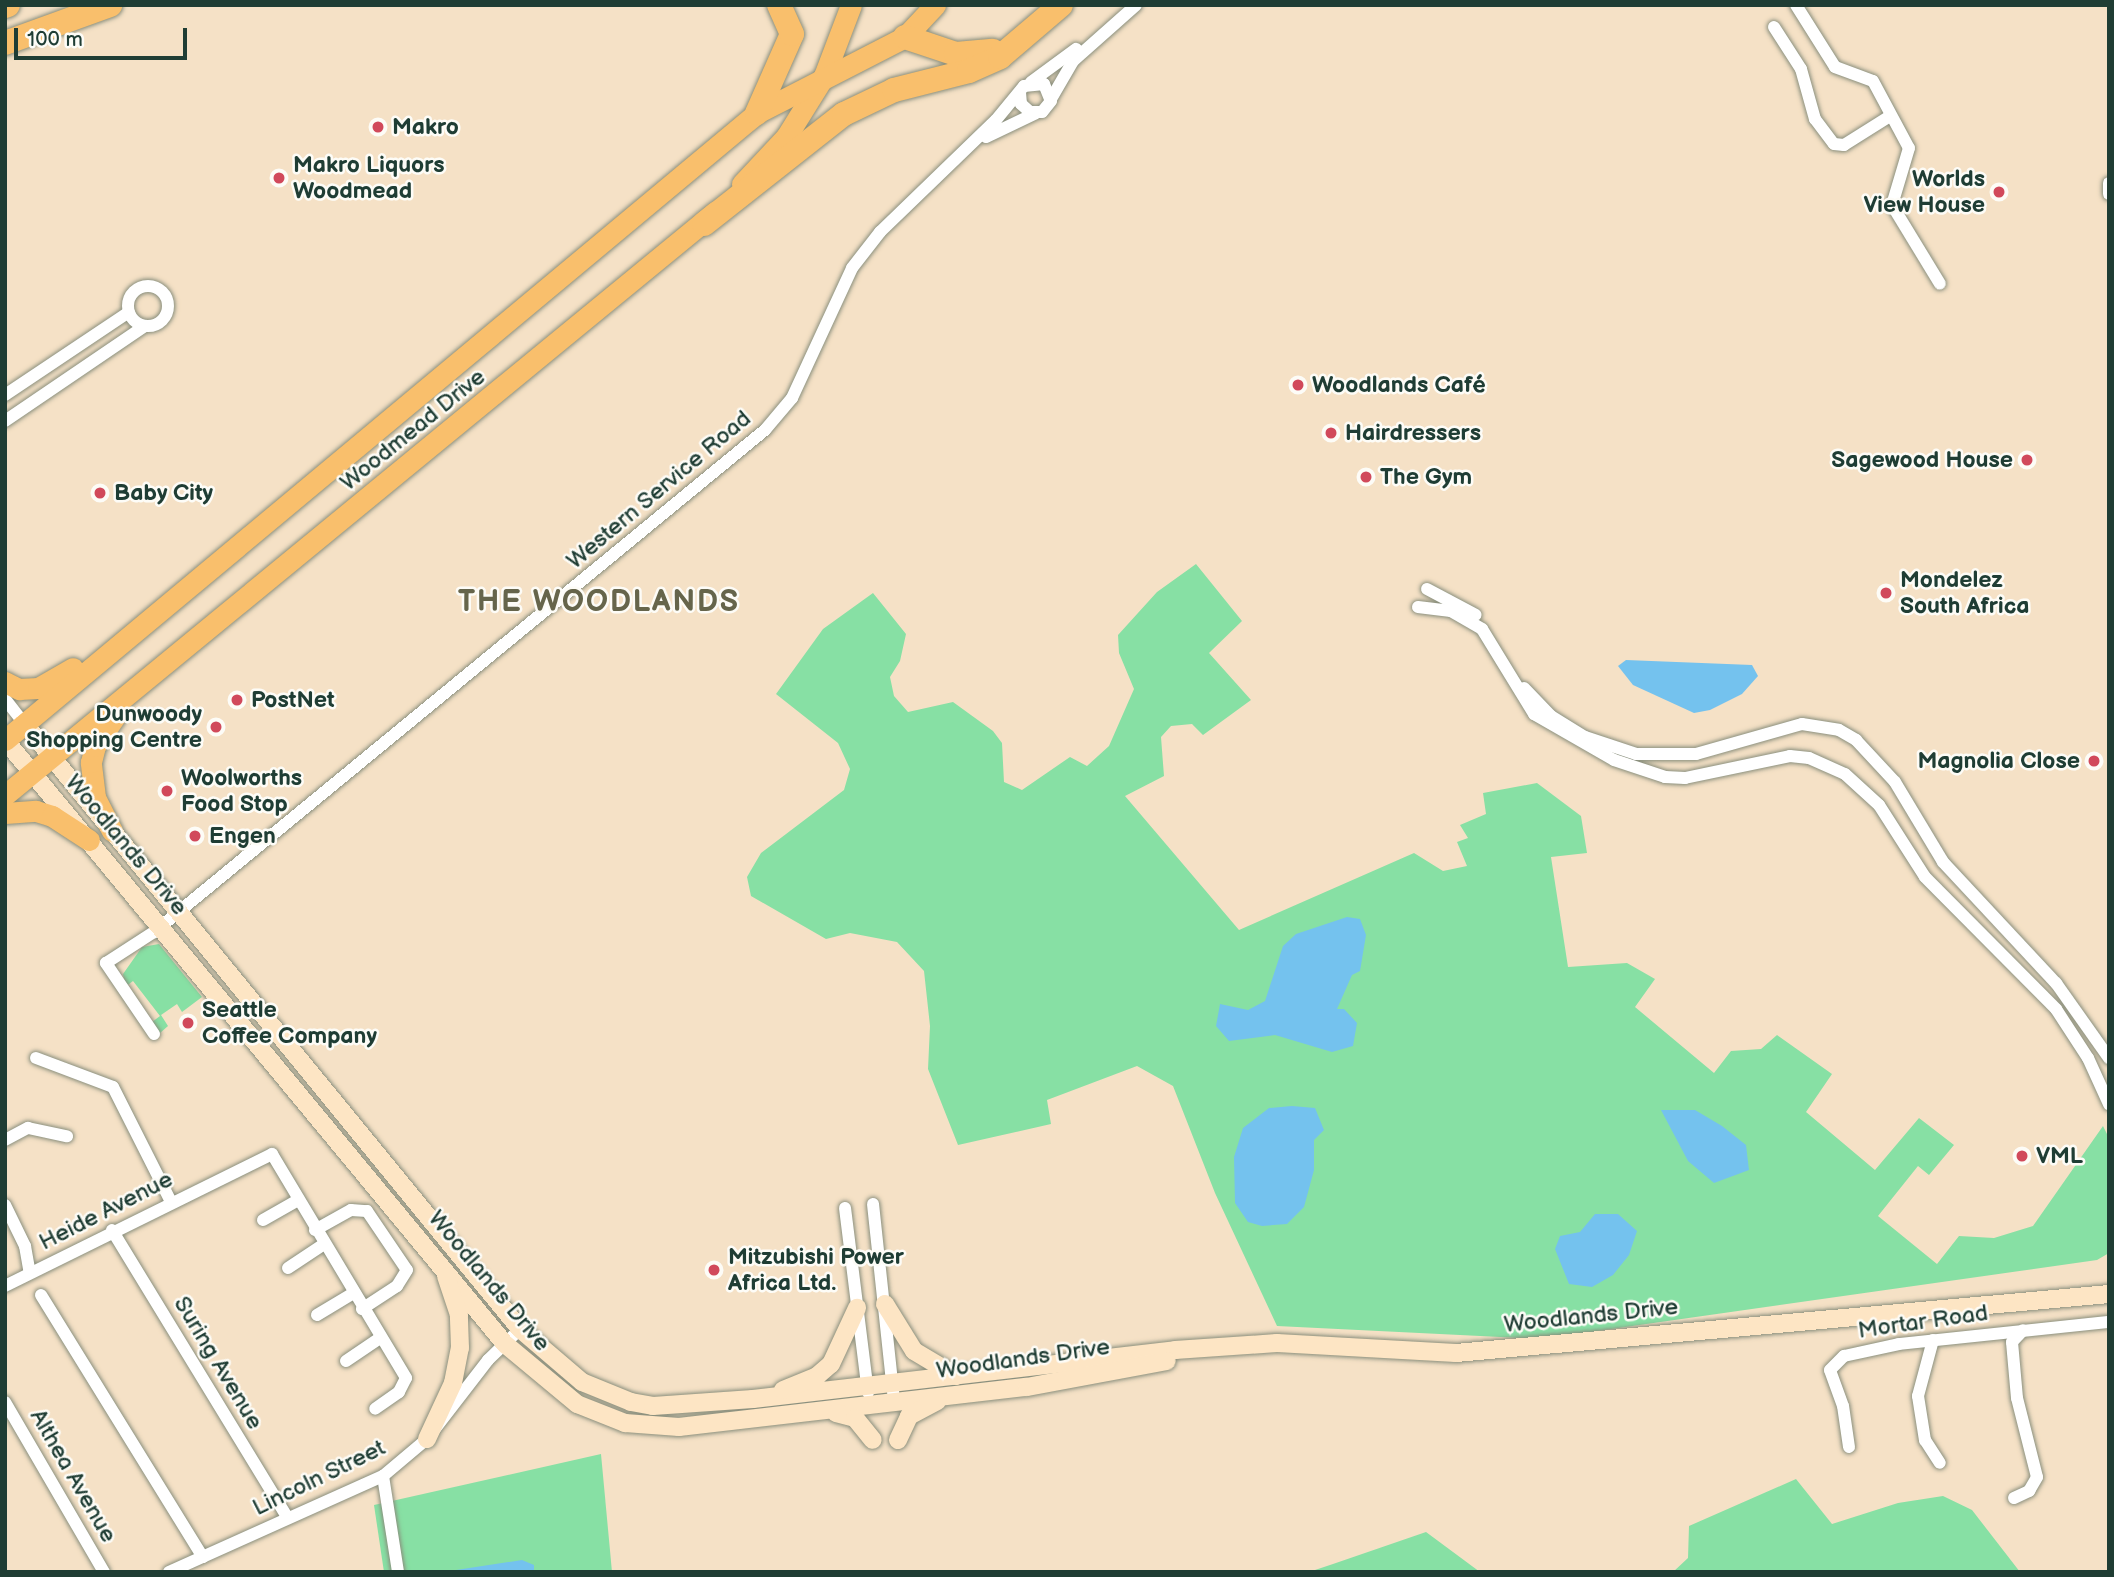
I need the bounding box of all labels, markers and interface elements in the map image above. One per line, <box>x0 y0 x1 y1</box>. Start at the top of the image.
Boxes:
scale bar <box>18 14 191 58</box>
text: 100 m <box>27 27 83 52</box>
place label: Makro <box>392 113 459 141</box>
marker: Makro <box>370 119 386 135</box>
place label: Makro Liquors Woodmead <box>293 151 445 205</box>
place label: Worlds View House <box>1863 165 1985 219</box>
marker: Makro Liquors Woodmead <box>271 170 287 186</box>
marker: Worlds View House <box>1991 184 2007 200</box>
street label: Woodmead Drive <box>335 363 491 497</box>
place label: Woodlands Café <box>1312 371 1486 399</box>
marker: Woodlands Café <box>1290 377 1306 393</box>
street label: Western Service Road <box>561 405 757 575</box>
place label: Hairdressers <box>1345 419 1481 447</box>
marker: Hairdressers <box>1323 425 1339 441</box>
place label: Sagewood House <box>1831 446 2013 474</box>
marker: Sagewood House <box>2019 452 2035 468</box>
place label: The Gym <box>1380 463 1472 491</box>
marker: The Gym <box>1358 469 1374 485</box>
place label: Baby City <box>114 479 214 507</box>
marker: Baby City <box>92 485 108 501</box>
place label: Mondelez South Africa <box>1900 566 2029 620</box>
district label: THE WOODLANDS <box>460 584 738 620</box>
marker: Mondelez South Africa <box>1878 585 1894 601</box>
place label: PostNet <box>251 686 335 714</box>
marker: PostNet <box>229 692 245 708</box>
place label: Dunwoody Shopping Centre <box>26 700 202 754</box>
marker: Dunwoody Shopping Centre <box>208 719 224 735</box>
place label: Magnolia Close <box>1917 747 2080 775</box>
marker: Magnolia Close <box>2086 753 2102 769</box>
place label: Woolworths Food Stop <box>181 764 302 818</box>
street label: Woodlands Drive <box>59 769 193 921</box>
marker: Woolworths Food Stop <box>159 783 175 799</box>
place label: Engen <box>209 822 276 850</box>
marker: Engen <box>187 828 203 844</box>
place label: Seattle Coffee Company <box>202 996 377 1050</box>
marker: Seattle Coffee Company <box>180 1015 196 1031</box>
place label: VML <box>2036 1142 2083 1170</box>
marker: VML <box>2014 1148 2030 1164</box>
street label: Heide Avenue <box>35 1166 177 1256</box>
street label: Woodlands Drive <box>422 1205 556 1357</box>
place label: Mitzubishi Power Africa Ltd. <box>728 1243 904 1297</box>
marker: Mitzubishi Power Africa Ltd. <box>706 1262 722 1278</box>
street label: Suring Avenue <box>168 1292 268 1434</box>
street label: Woodlands Drive <box>1503 1293 1679 1339</box>
street label: Mortar Road <box>1856 1299 1990 1345</box>
street label: Woodlands Drive <box>935 1333 1111 1385</box>
street label: Althea Avenue <box>24 1405 122 1547</box>
street label: Lincoln Street <box>248 1434 390 1522</box>

